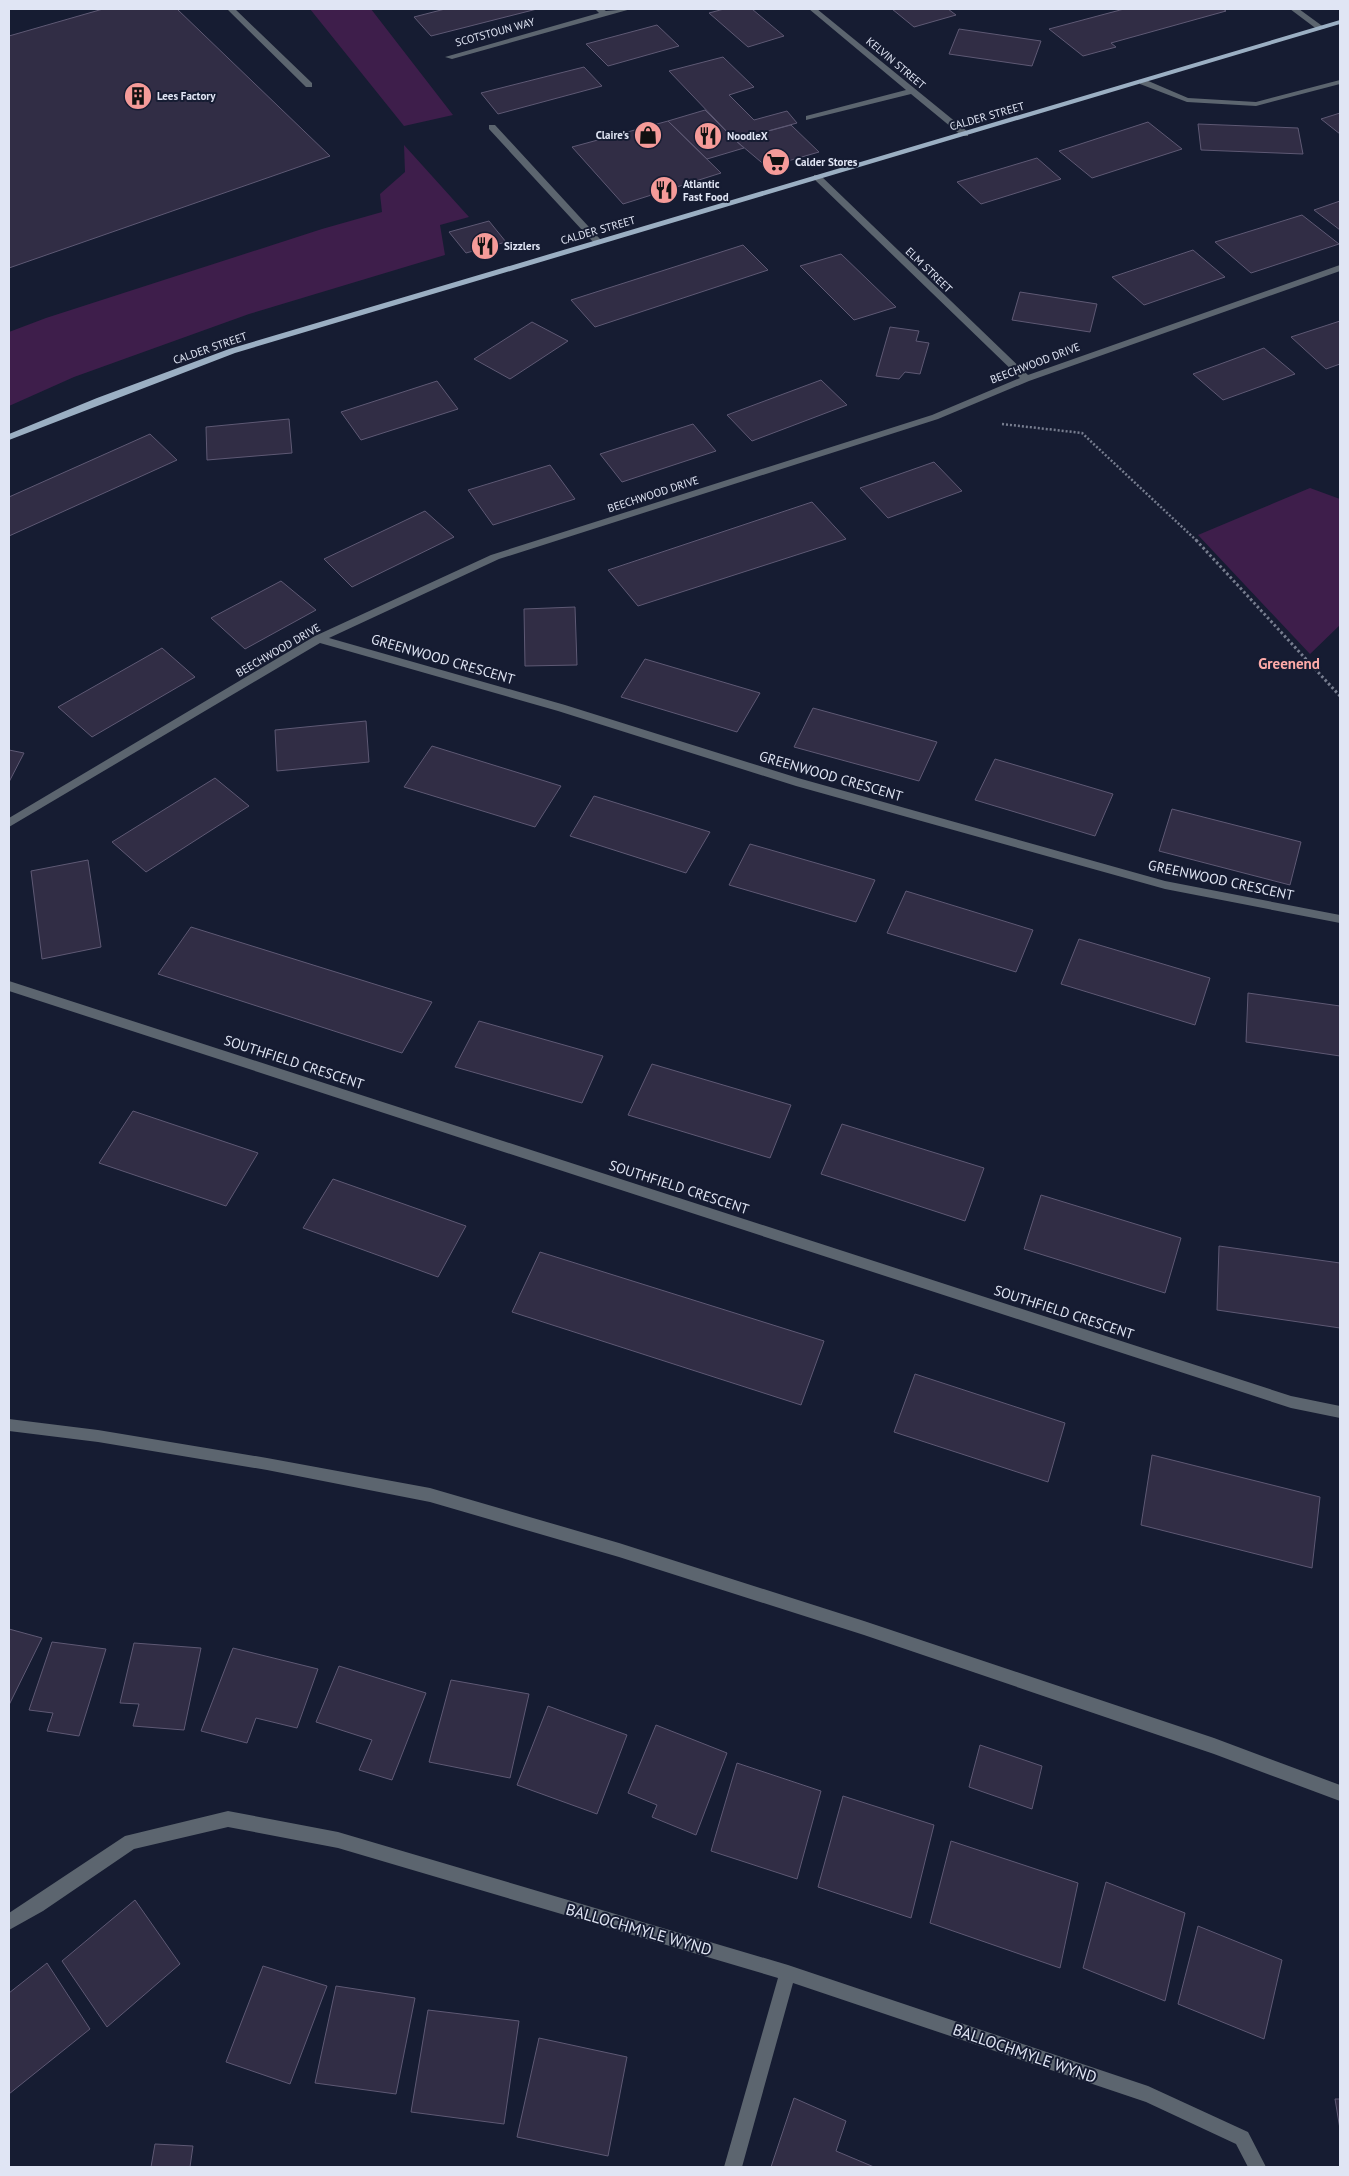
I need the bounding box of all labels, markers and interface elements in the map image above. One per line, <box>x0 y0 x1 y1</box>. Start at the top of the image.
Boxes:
street label: SCOTSTOUN WAY <box>454 14 537 49</box>
street label: KELVIN STREET <box>863 34 929 92</box>
building icon: Lees Factory <box>123 81 153 111</box>
place label: Lees Factory <box>157 89 216 103</box>
street label: CALDER STREET <box>948 99 1026 133</box>
shop icon: Claire's <box>633 120 663 150</box>
restaurant icon: NoodleX <box>693 121 723 151</box>
place label: Claire's <box>596 128 629 142</box>
place label: NoodleX <box>727 129 768 143</box>
supermarket icon: Calder Stores <box>761 147 791 177</box>
place label: Calder Stores <box>795 155 858 169</box>
restaurant icon: Atlantic Fast Food <box>649 175 679 205</box>
place label: Atlantic Fast Food <box>683 177 729 204</box>
street label: CALDER STREET <box>559 213 637 247</box>
restaurant icon: Sizzlers <box>470 231 500 261</box>
place label: Sizzlers <box>504 239 541 253</box>
street label: ELM STREET <box>903 244 955 296</box>
street label: CALDER STREET <box>171 329 249 367</box>
street label: BEECHWOOD DRIVE <box>988 339 1082 387</box>
street label: BEECHWOOD DRIVE <box>606 473 700 515</box>
street label: BEECHWOOD DRIVE <box>233 620 323 680</box>
street label: GREENWOOD CRESCENT <box>369 630 517 688</box>
district label: Greenend <box>1258 654 1320 673</box>
street label: GREENWOOD CRESCENT <box>757 747 905 805</box>
street label: GREENWOOD CRESCENT <box>1146 856 1296 904</box>
street label: SOUTHFIELD CRESCENT <box>222 1031 367 1093</box>
street label: SOUTHFIELD CRESCENT <box>607 1156 752 1218</box>
street label: SOUTHFIELD CRESCENT <box>992 1281 1137 1343</box>
street label: BALLOCHMYLE WYND <box>564 1899 714 1959</box>
street label: BALLOCHMYLE WYND <box>950 2019 1100 2087</box>

